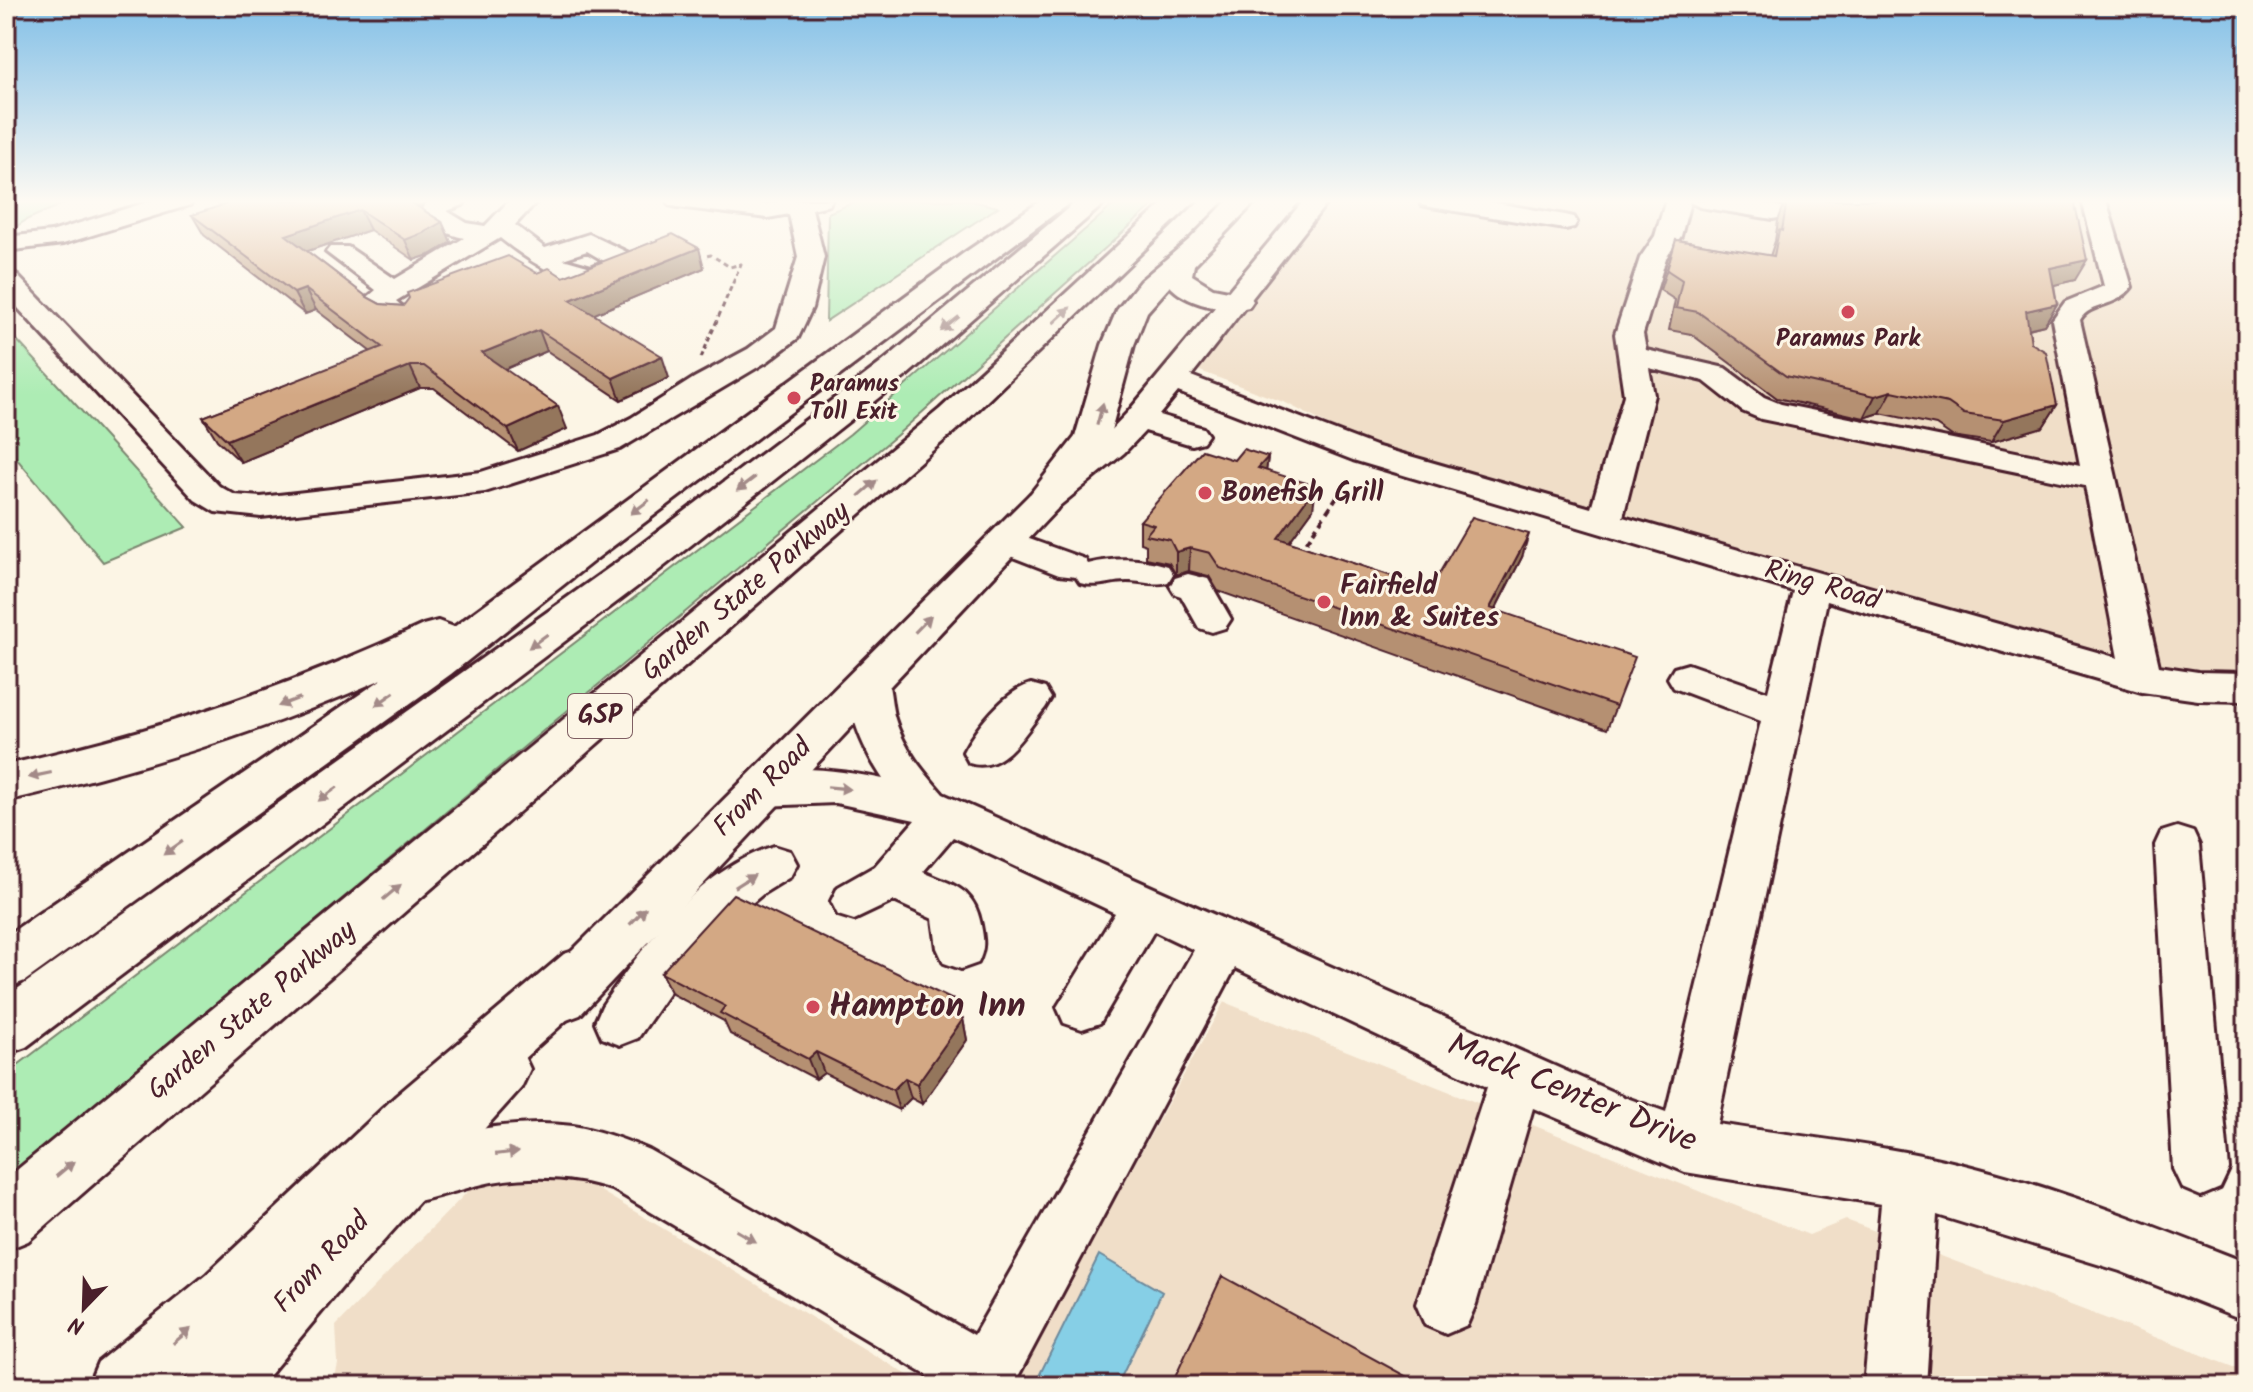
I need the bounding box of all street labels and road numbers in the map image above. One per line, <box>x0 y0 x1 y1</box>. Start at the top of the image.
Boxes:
street label: Garden State Parkway <box>631 490 861 693</box>
street label: Ring Road <box>1759 548 1886 624</box>
road number: GSP <box>568 694 632 738</box>
street label: From Road <box>702 727 824 849</box>
street label: Garden State Parkway <box>137 909 367 1112</box>
street label: Mack Center Drive <box>1439 1019 1705 1169</box>
street label: From Road <box>262 1201 382 1325</box>

